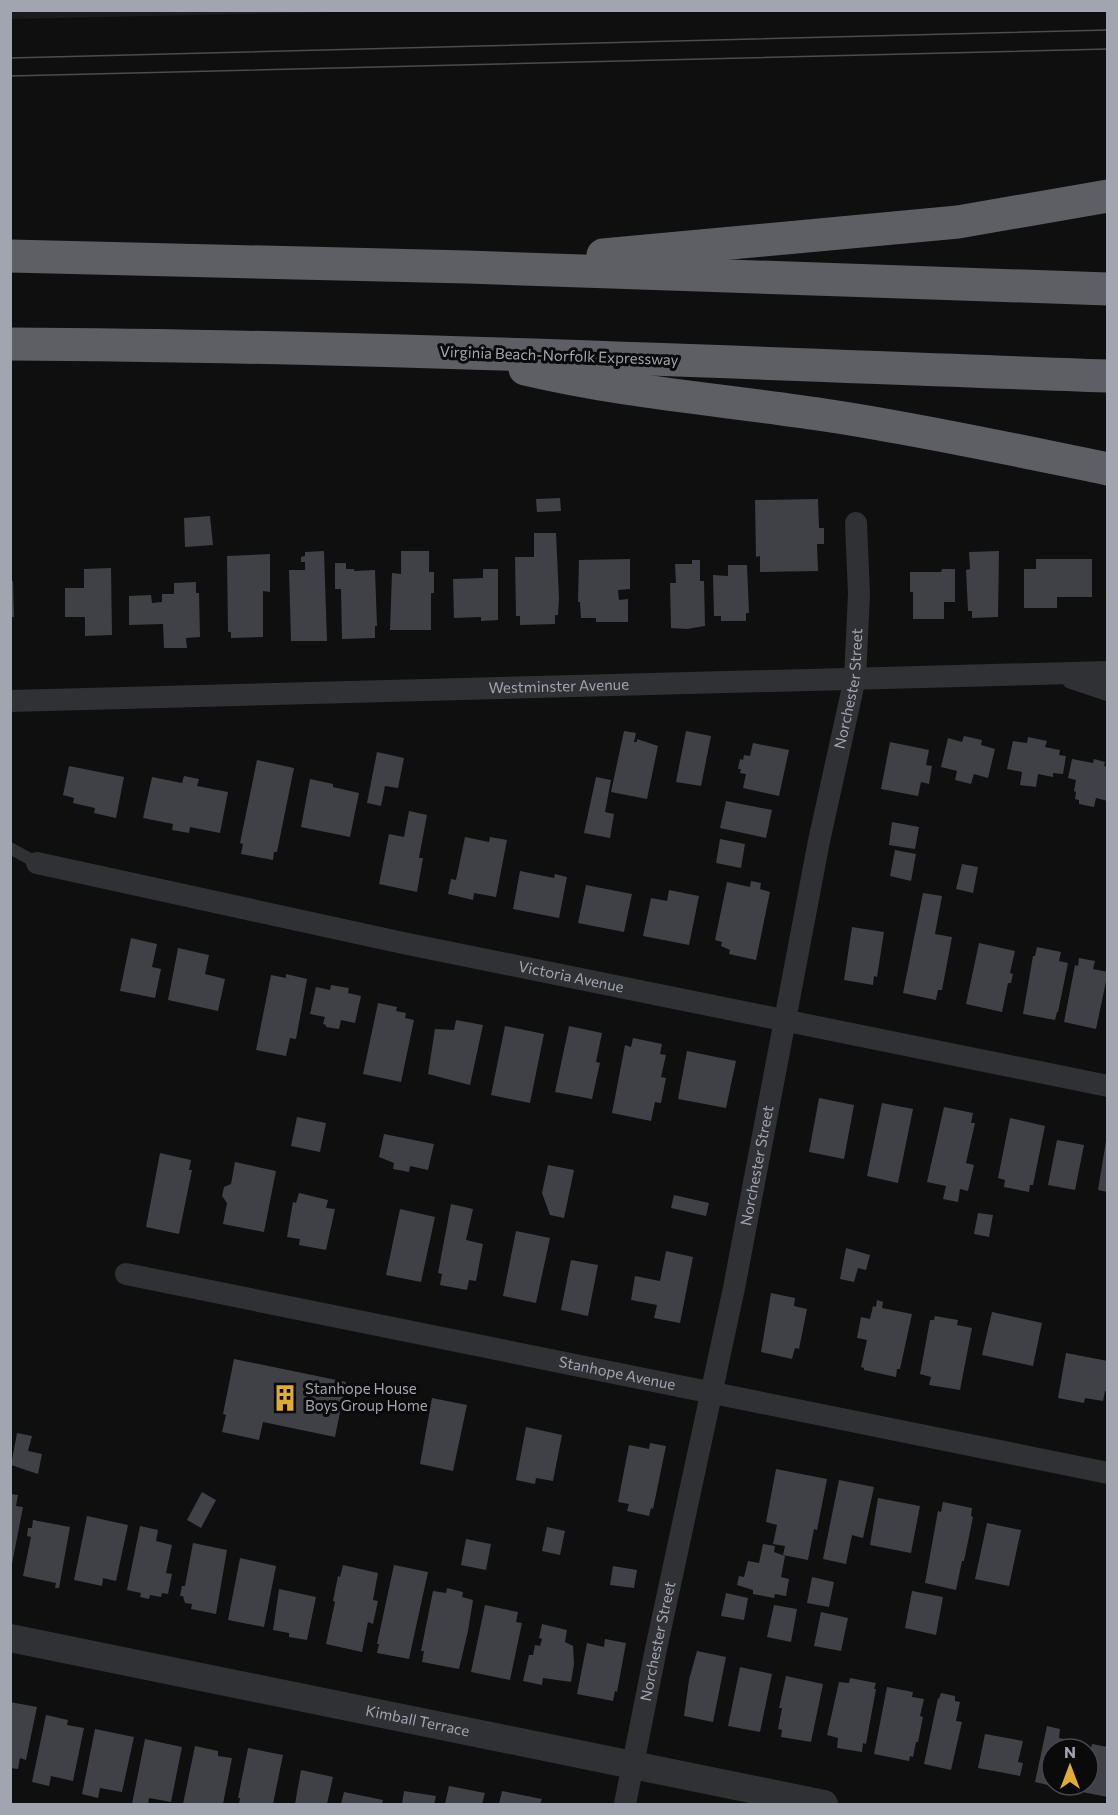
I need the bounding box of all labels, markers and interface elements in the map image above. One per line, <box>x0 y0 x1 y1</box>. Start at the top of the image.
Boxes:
street label: Virginia Beach-Norfolk Expressway <box>439 342 679 368</box>
street label: Norchester Street <box>830 628 865 750</box>
street label: Westminster Avenue <box>488 675 629 696</box>
street label: Victoria Avenue <box>517 957 626 996</box>
street label: Norchester Street <box>736 1104 777 1227</box>
street label: Stanhope Avenue <box>557 1352 677 1393</box>
place label: Stanhope House Boys Group Home <box>305 1379 428 1414</box>
building icon: Stanhope House Boys Group Home <box>270 1383 300 1413</box>
street label: Norchester Street <box>636 1579 678 1703</box>
street label: Kimball Terrace <box>364 1701 471 1740</box>
north arrow <box>1040 1737 1100 1797</box>
text: N <box>1064 1742 1076 1761</box>

